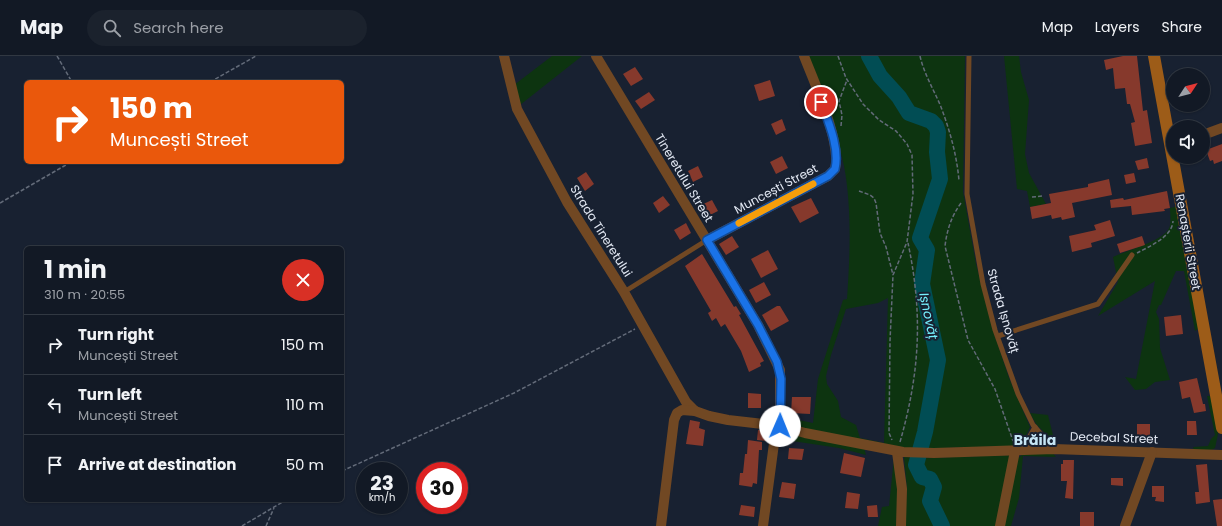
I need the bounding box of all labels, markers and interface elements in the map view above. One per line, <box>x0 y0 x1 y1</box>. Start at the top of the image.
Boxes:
search box <box>87 10 367 46</box>
text: Map <box>20 14 63 41</box>
icon: search <box>101 17 123 39</box>
text: Search here <box>133 17 224 38</box>
text: Map <box>1042 17 1073 37</box>
text: Layers <box>1095 17 1139 37</box>
text: Share <box>1161 17 1202 37</box>
north arrow <box>1166 68 1210 112</box>
map controls <box>1166 68 1210 164</box>
pin <box>804 85 838 119</box>
text: 150 m <box>110 89 193 128</box>
icon: arrive <box>810 91 832 113</box>
icon: right <box>44 96 96 148</box>
button: sound <box>1166 120 1210 164</box>
text: Muncești Street <box>110 127 249 152</box>
street label: Tineretului Street <box>651 130 718 225</box>
street label: Muncești Street <box>731 159 821 218</box>
street label: Strada Tineretului <box>566 181 637 280</box>
street label: Renașterii Street <box>1172 193 1205 291</box>
text: 1 min <box>44 253 107 286</box>
button: close <box>282 259 324 301</box>
street label: Strada Ișnovăț <box>983 267 1024 355</box>
text: 310 m · 20:55 <box>44 285 125 304</box>
water label: Ișnovăț <box>914 291 943 342</box>
text: Turn right <box>78 324 154 345</box>
icon: right <box>44 334 66 356</box>
text: 150 m <box>281 334 324 355</box>
text: Muncești Street <box>78 346 178 365</box>
text: Turn left <box>78 384 142 405</box>
icon: left <box>44 394 66 416</box>
text: 110 m <box>286 394 324 415</box>
position arrow <box>759 405 801 447</box>
text: Muncești Street <box>78 406 178 425</box>
street label: Decebal Street <box>1070 427 1158 448</box>
district label: Brăila <box>1014 430 1056 450</box>
icon: arrive <box>44 454 66 476</box>
text: Arrive at destination <box>78 454 236 475</box>
text: 50 m <box>286 454 324 475</box>
speed limit sign: 30 <box>416 462 468 514</box>
text: 23 <box>370 469 394 497</box>
text: km/h <box>369 490 395 505</box>

